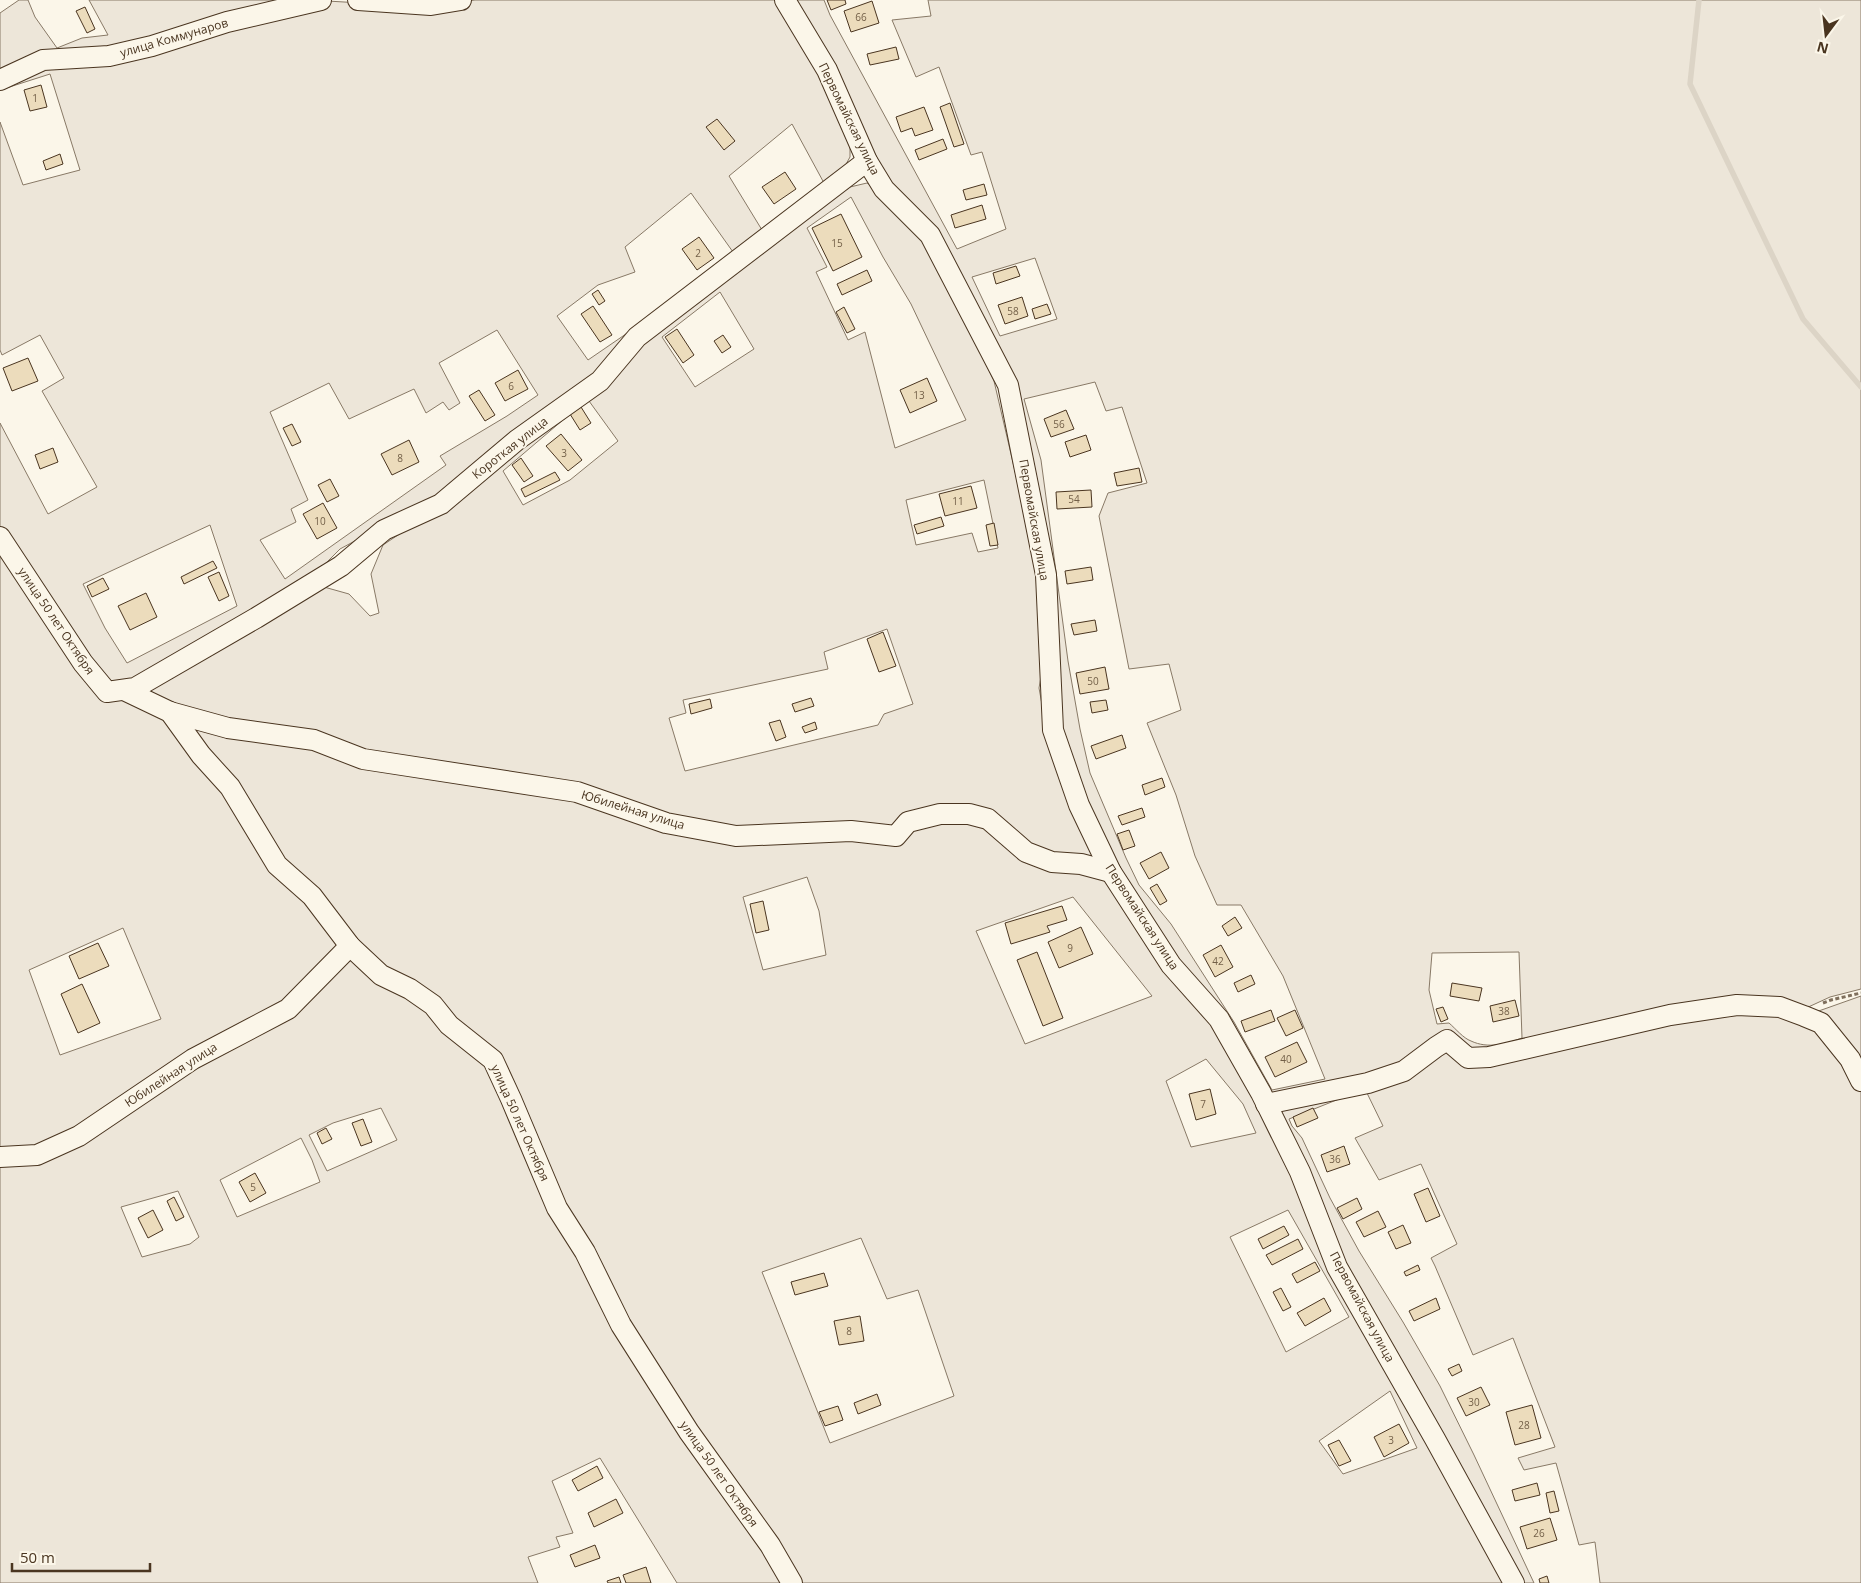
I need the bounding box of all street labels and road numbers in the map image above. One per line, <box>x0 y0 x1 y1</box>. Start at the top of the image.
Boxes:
street label: улица Коммунаров <box>118 14 230 61</box>
street label: Первомайская улица <box>815 60 884 178</box>
street label: Короткая улица <box>468 413 551 483</box>
street label: Первомайская улица <box>1015 458 1054 582</box>
street label: улица 50 лет Октября <box>14 564 99 678</box>
street label: Юбилейная улица <box>579 786 687 833</box>
street label: Первомайская улица <box>1102 860 1183 973</box>
street label: Юбилейная улица <box>121 1038 220 1111</box>
street label: улица 50 лет Октября <box>487 1062 554 1184</box>
street label: Первомайская улица <box>1326 1248 1399 1365</box>
street label: улица 50 лет Октября <box>676 1417 762 1530</box>

